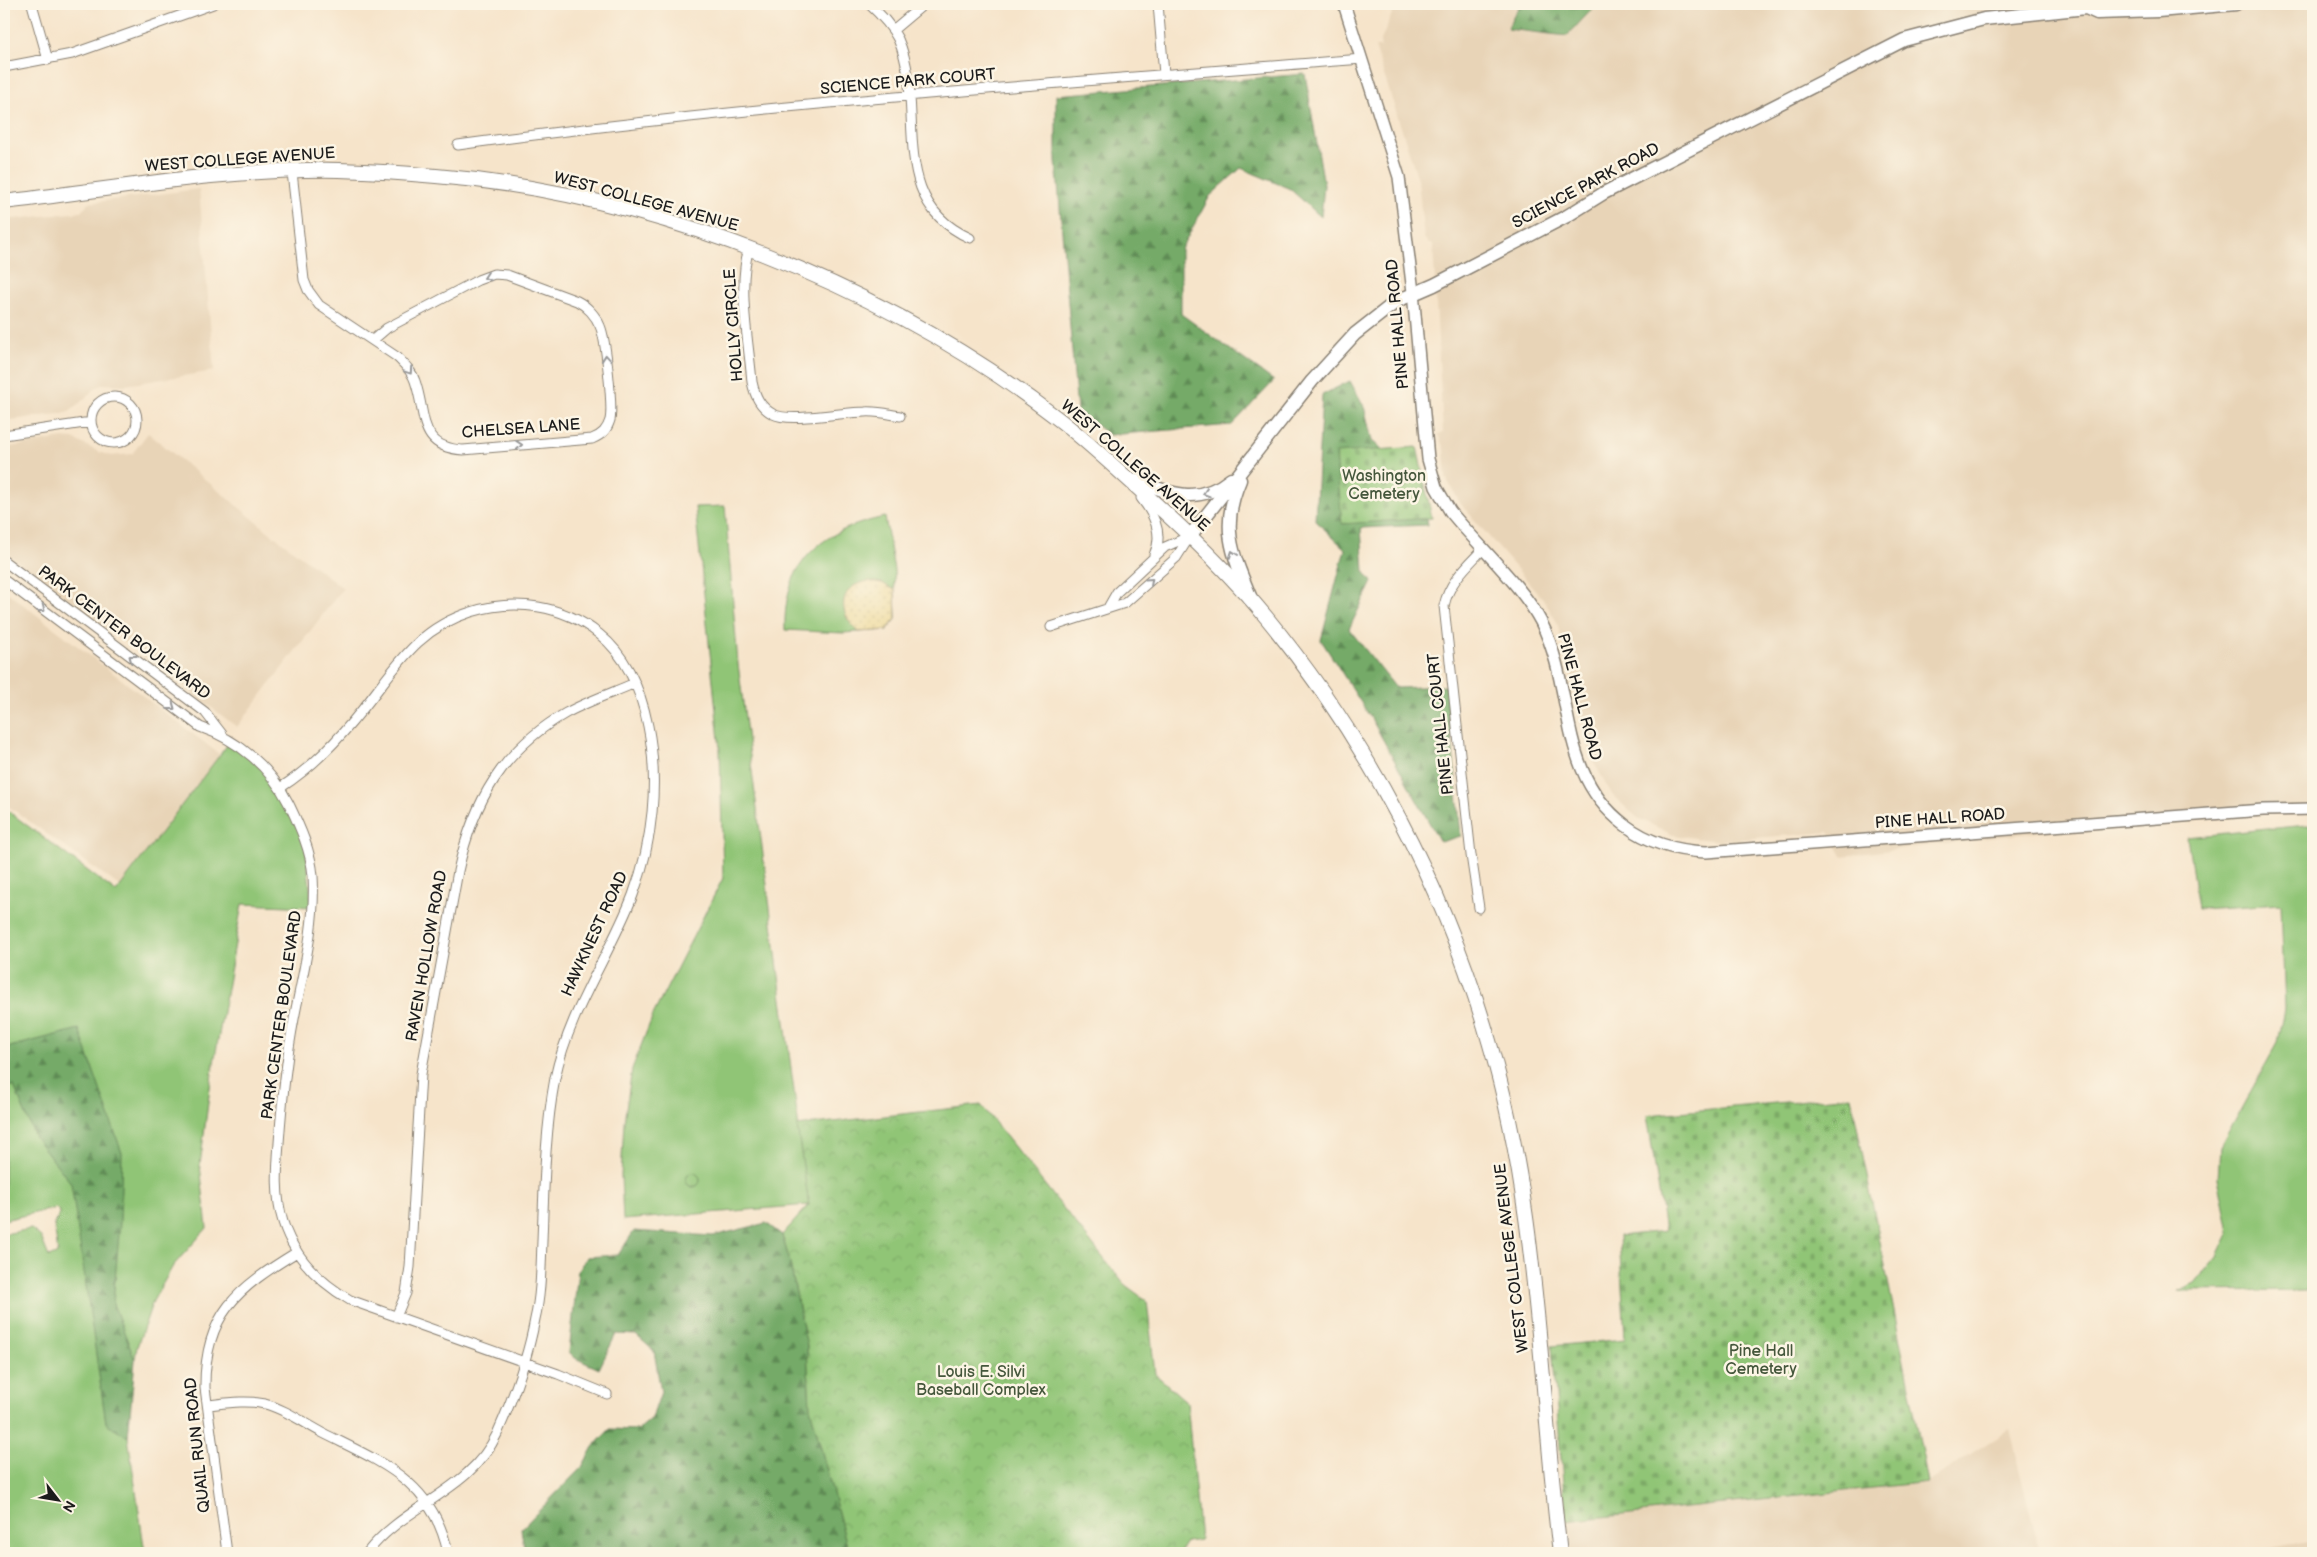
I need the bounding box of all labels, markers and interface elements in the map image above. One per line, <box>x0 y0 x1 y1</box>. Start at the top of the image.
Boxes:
street label: SCIENCE PARK COURT <box>820 65 997 99</box>
street label: SCIENCE PARK ROAD <box>1509 139 1663 233</box>
street label: WEST COLLEGE AVENUE <box>144 144 336 176</box>
street label: WEST COLLEGE AVENUE <box>551 168 741 236</box>
street label: PINE HALL ROAD <box>1383 258 1413 390</box>
street label: HOLLY CIRCLE <box>721 268 747 382</box>
one-way arrow <box>483 271 492 281</box>
one-way arrow <box>600 354 611 362</box>
one-way arrow <box>403 365 412 375</box>
street label: WEST COLLEGE AVENUE <box>1057 396 1213 536</box>
street label: CHELSEA LANE <box>461 415 581 443</box>
one-way arrow <box>515 440 523 451</box>
park label: Washington Cemetery <box>1342 467 1426 504</box>
one-way arrow <box>1202 487 1210 497</box>
one-way arrow <box>1229 551 1239 559</box>
street label: PARK CENTER BOULEVARD <box>34 562 214 704</box>
one-way arrow <box>1144 578 1153 587</box>
one-way arrow <box>36 604 45 612</box>
street label: PINE HALL ROAD <box>1553 631 1605 763</box>
street label: PINE HALL COURT <box>1424 652 1458 796</box>
one-way arrow <box>128 655 138 664</box>
one-way arrow <box>166 701 176 710</box>
street label: PINE HALL ROAD <box>1874 805 2006 833</box>
street label: HAWKNEST ROAD <box>558 868 632 1000</box>
street label: RAVEN HOLLOW ROAD <box>403 869 451 1043</box>
street label: PARK CENTER BOULEVARD <box>258 909 306 1121</box>
street label: WEST COLLEGE AVENUE <box>1491 1162 1533 1354</box>
park label: Pine Hall Cemetery <box>1725 1342 1797 1379</box>
park label: Louis E. Silvi Baseball Complex <box>916 1363 1047 1400</box>
street label: QUAIL RUN ROAD <box>181 1376 215 1514</box>
north arrow <box>32 1474 82 1524</box>
text: N <box>59 1498 79 1515</box>

